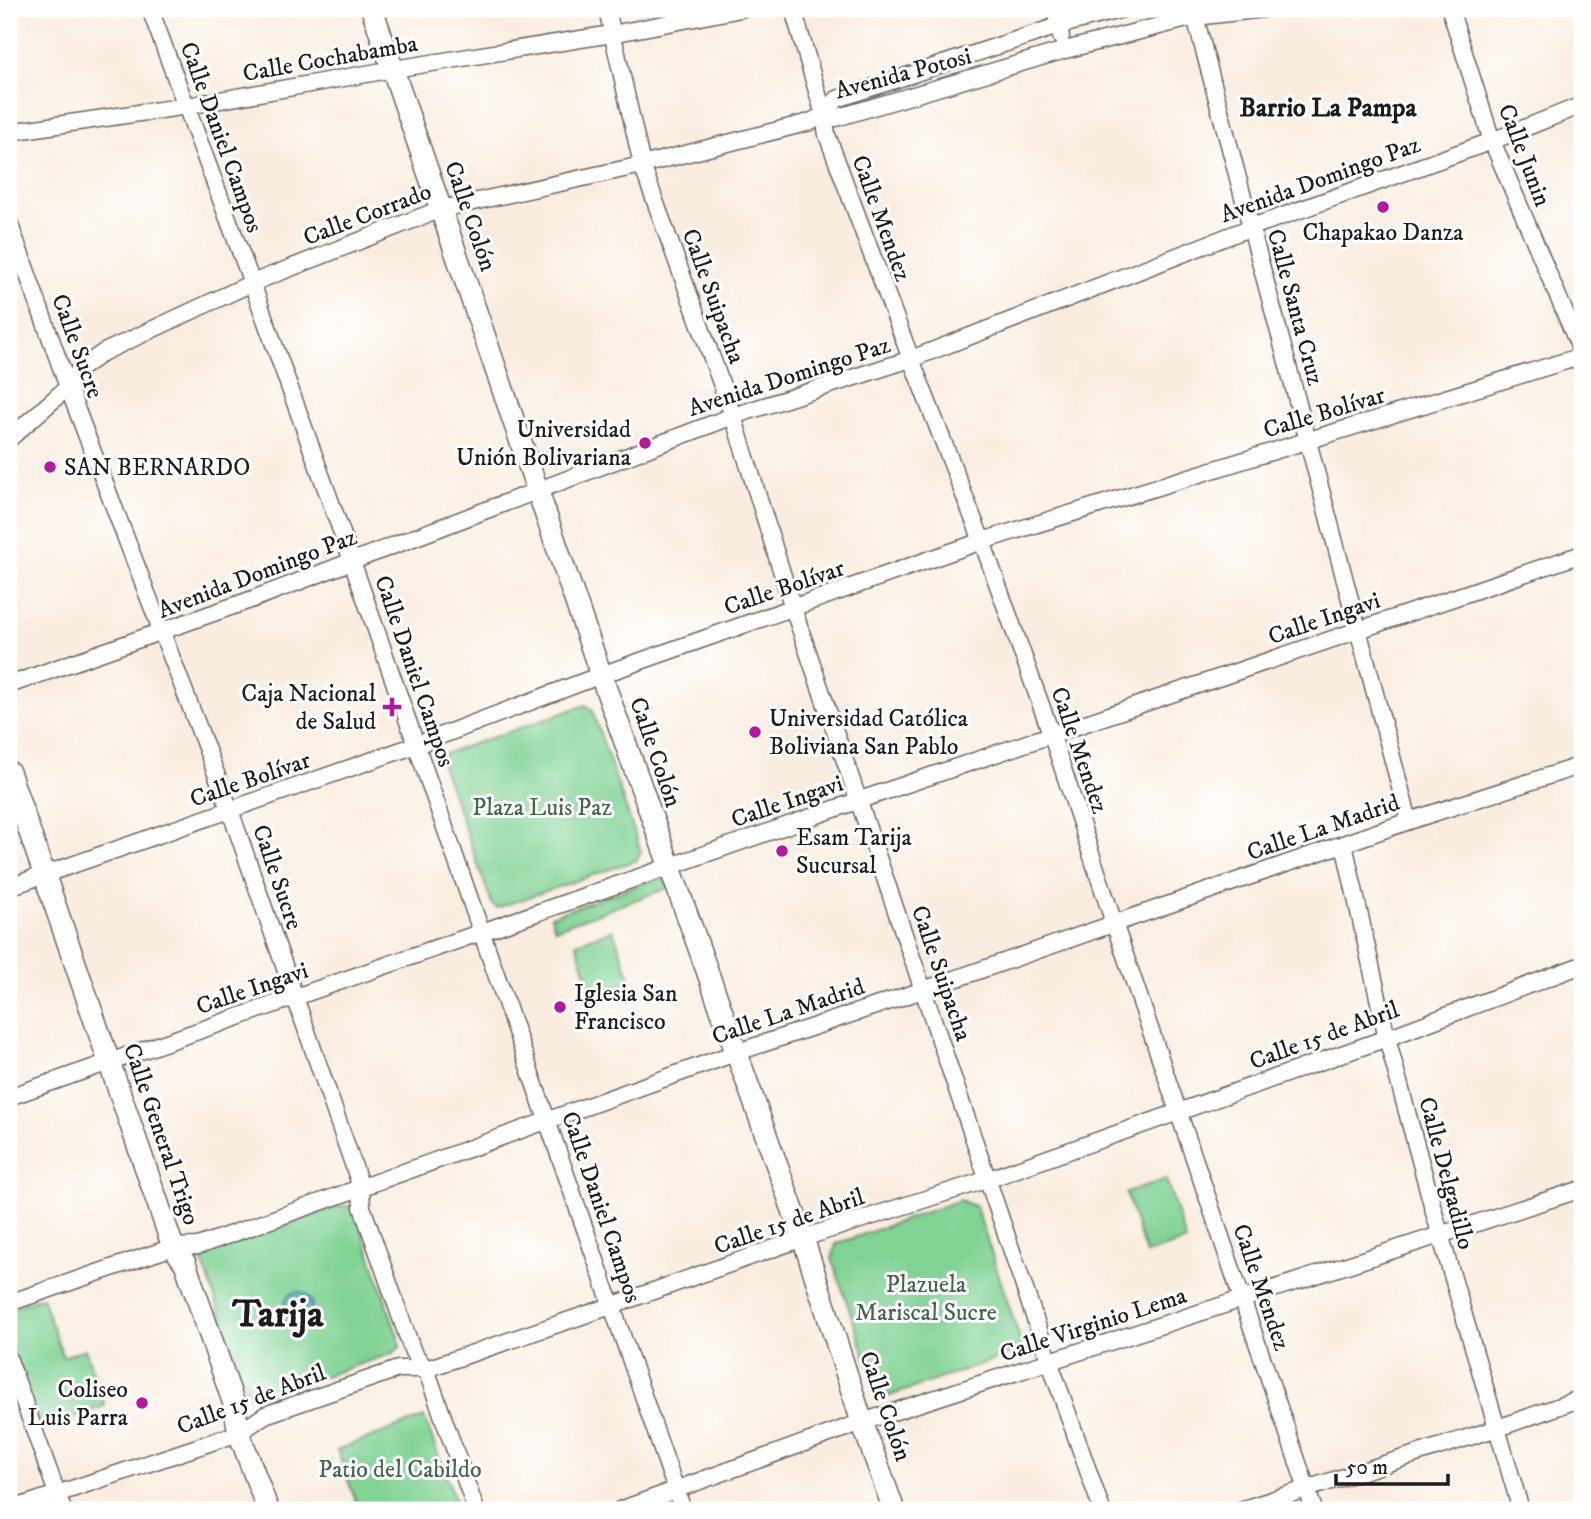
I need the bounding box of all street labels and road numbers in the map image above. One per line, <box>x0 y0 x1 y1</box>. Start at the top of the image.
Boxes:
street label: Calle Cochabamba <box>240 29 421 89</box>
street label: Calle Daniel Campos <box>173 38 269 237</box>
street label: Avenida Potosi <box>832 41 975 107</box>
street label: Calle Junin <box>1491 100 1558 211</box>
street label: Avenida Domingo Paz <box>1216 130 1425 230</box>
street label: Calle Mendez <box>844 151 918 286</box>
street label: Calle Colón <box>437 157 503 276</box>
street label: Calle Corrado <box>299 177 436 253</box>
street label: Calle Suipacha <box>675 225 752 369</box>
street label: Calle Santa Cruz <box>1260 226 1330 389</box>
street label: Calle Sucre <box>44 290 110 403</box>
street label: Avenida Domingo Paz <box>685 330 895 424</box>
street label: Calle Bolívar <box>1260 380 1389 446</box>
street label: Avenida Domingo Paz <box>154 522 362 626</box>
street label: Calle Bolívar <box>720 553 849 623</box>
street label: Calle Daniel Campos <box>367 572 461 771</box>
street label: Calle Ingavi <box>1264 586 1384 652</box>
street label: Calle Mendez <box>1043 683 1115 818</box>
street label: Calle Colón <box>622 693 688 812</box>
street label: Calle Bolívar <box>186 745 315 815</box>
street label: Calle Ingavi <box>727 769 847 835</box>
street label: Calle La Madrid <box>1243 788 1404 868</box>
street label: Calle Sucre <box>245 821 309 934</box>
street label: Calle Suipacha <box>904 902 978 1046</box>
street label: Calle Ingavi <box>192 956 312 1022</box>
street label: Calle La Madrid <box>708 972 869 1052</box>
street label: Calle 15 de Abril <box>1245 995 1404 1077</box>
street label: Calle General Trigo <box>116 1039 206 1229</box>
street label: Calle Delgadillo <box>1411 1094 1481 1253</box>
street label: Calle Daniel Campos <box>554 1108 648 1307</box>
street label: Calle 15 de Abril <box>710 1182 869 1262</box>
street label: Calle Mendez <box>1225 1220 1297 1355</box>
street label: Calle Virginio Lema <box>996 1280 1191 1369</box>
street label: Calle Colón <box>852 1347 918 1466</box>
street label: Calle 15 de Abril <box>173 1357 331 1442</box>

